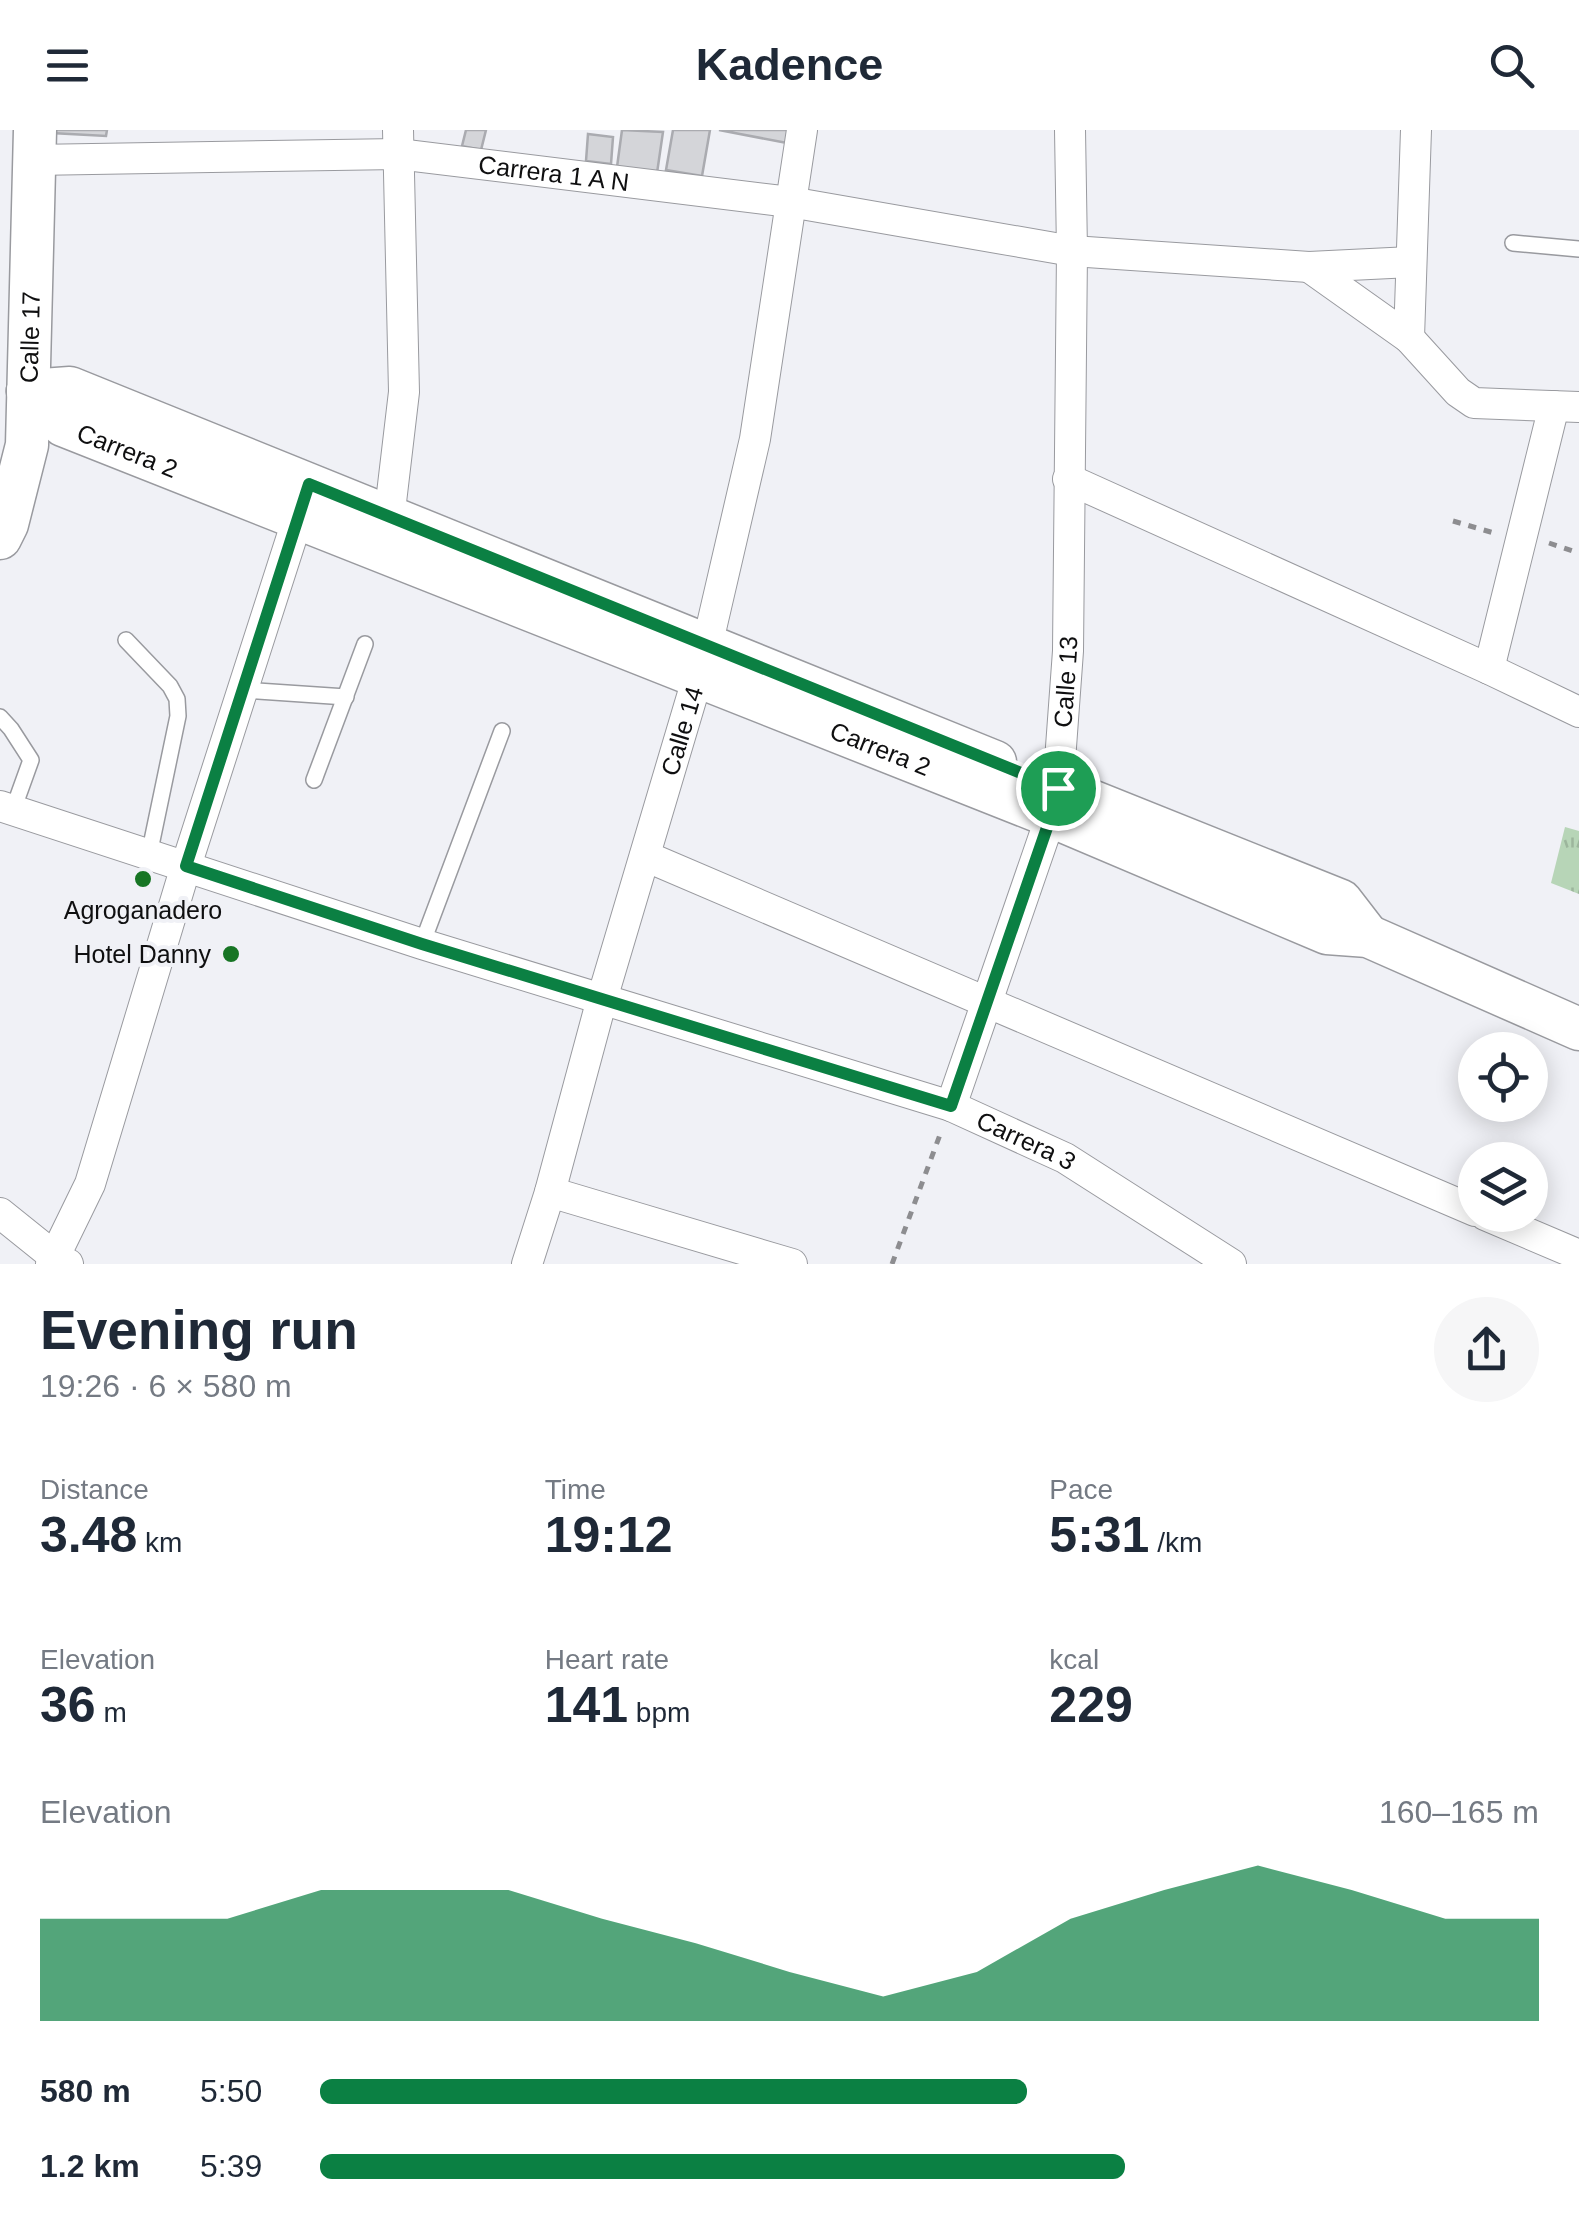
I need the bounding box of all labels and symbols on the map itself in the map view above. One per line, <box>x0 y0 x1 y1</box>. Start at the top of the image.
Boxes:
street label: Carrera 1 A N <box>477 150 631 196</box>
street label: Calle 17 <box>15 291 45 383</box>
street label: Carrera 2 <box>73 418 182 483</box>
street label: Calle 13 <box>1048 636 1082 729</box>
street label: Calle 14 <box>655 683 708 779</box>
street label: Carrera 2 <box>826 716 935 781</box>
pin <box>1016 746 1101 831</box>
marker: Agroganadero <box>132 868 154 890</box>
place label: Agroganadero <box>64 896 222 924</box>
place label: Hotel Danny <box>73 940 211 968</box>
marker: Hotel Danny <box>220 943 242 965</box>
street label: Carrera 3 <box>972 1106 1081 1175</box>

